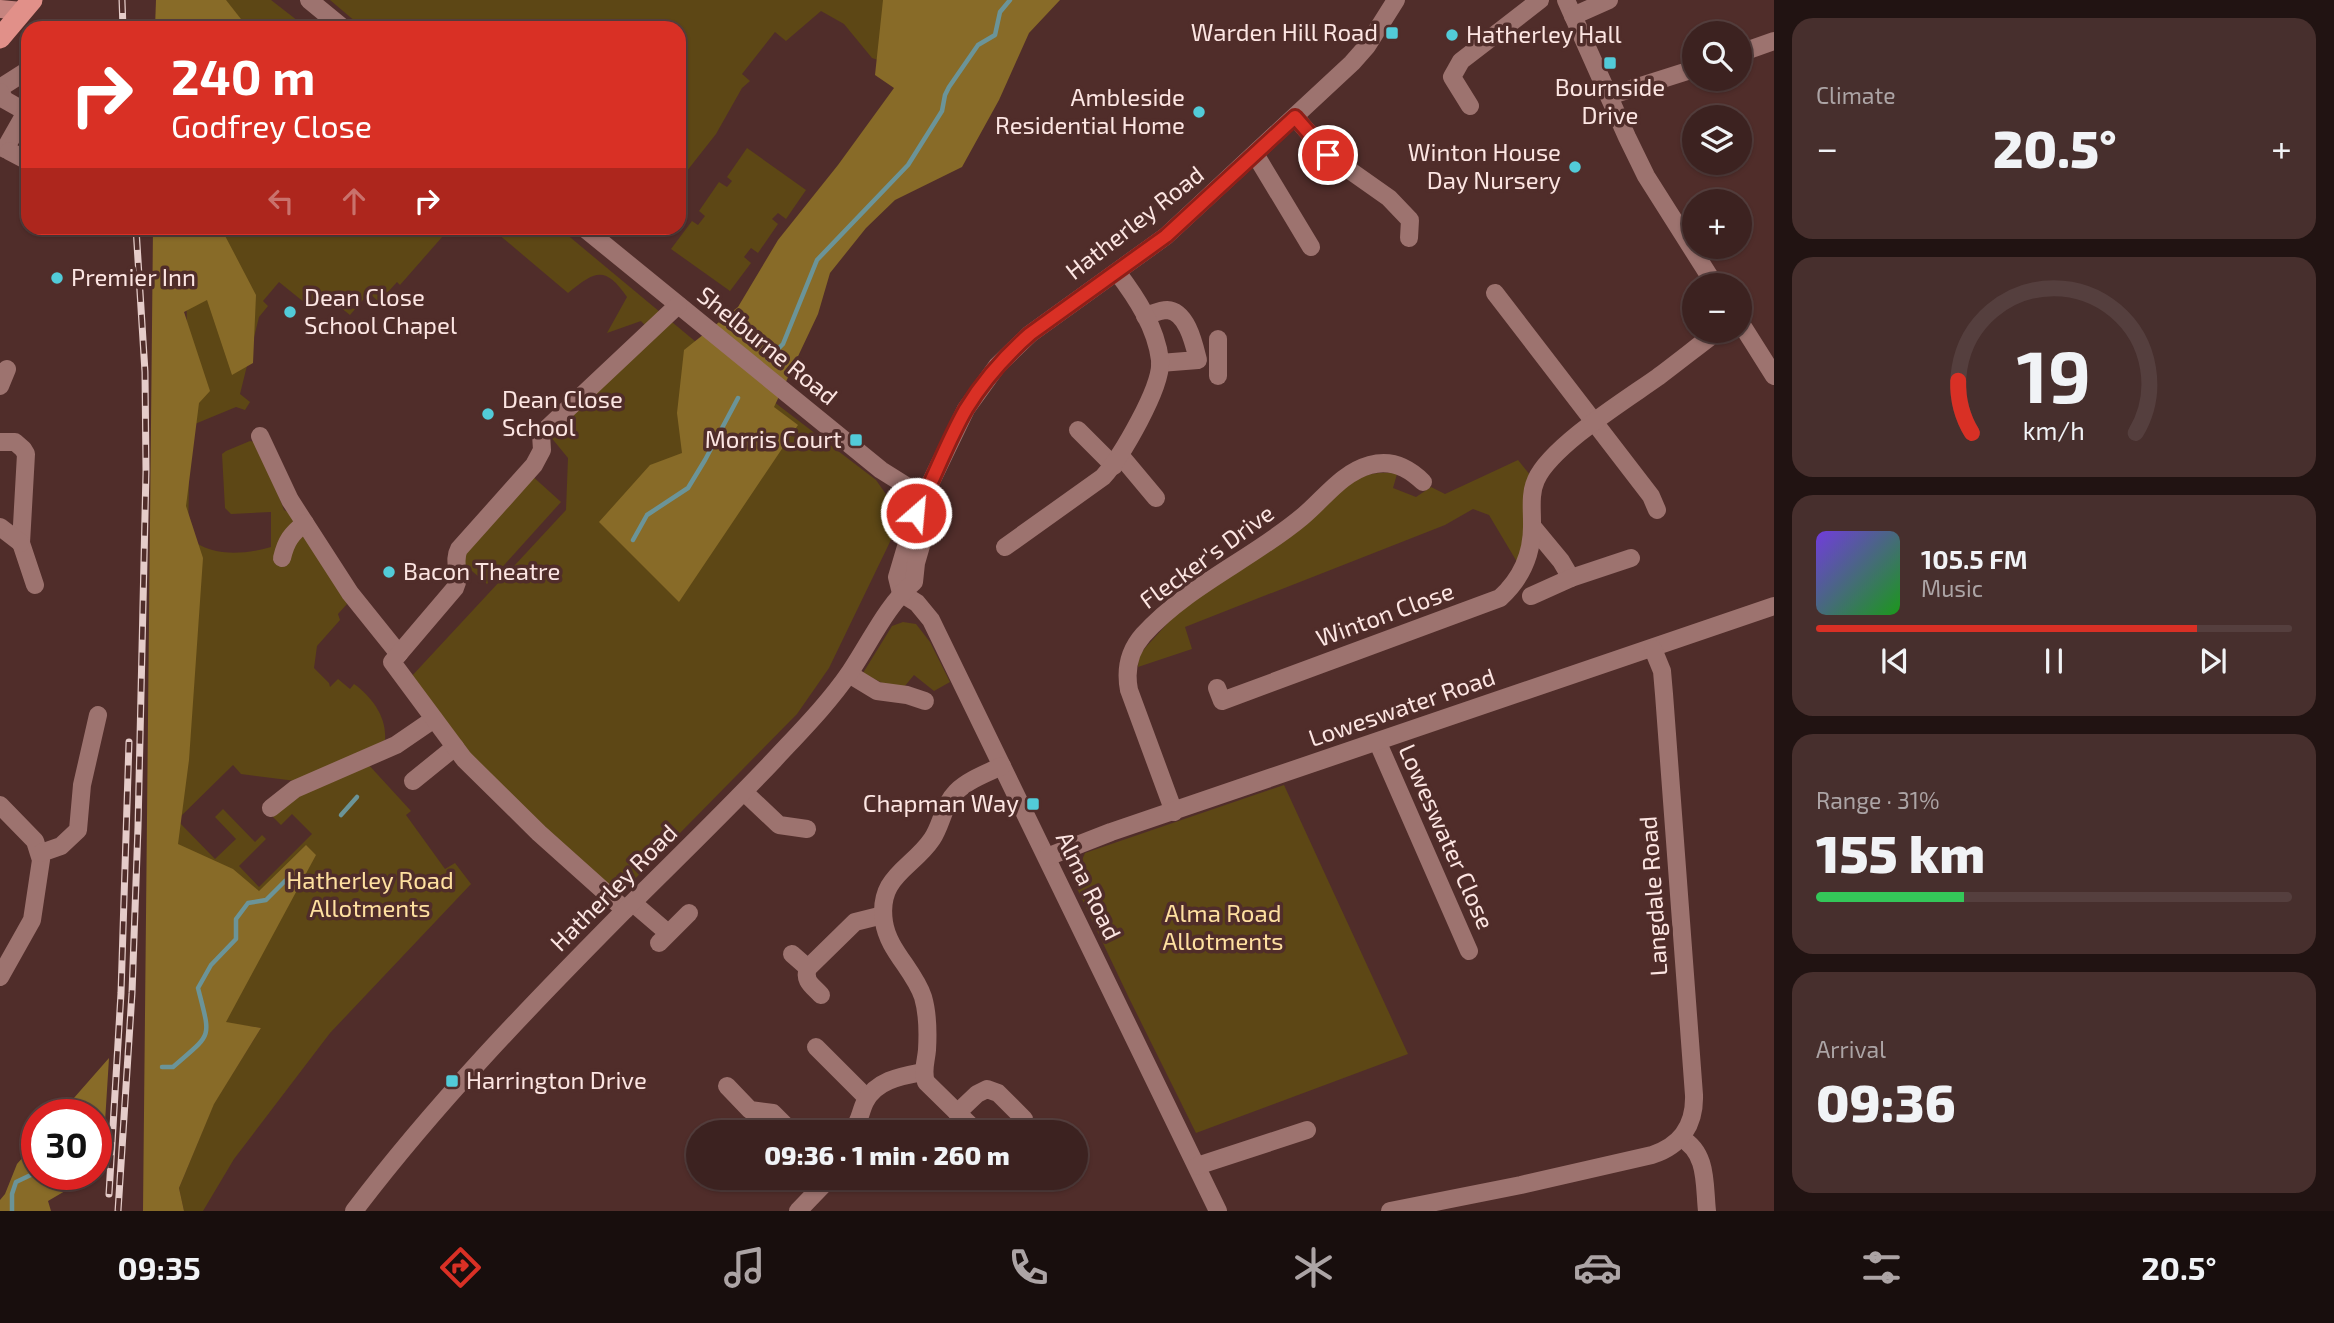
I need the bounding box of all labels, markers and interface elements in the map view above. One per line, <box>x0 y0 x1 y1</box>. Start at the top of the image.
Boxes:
place label: Warden Hill Road <box>1191 17 1378 46</box>
place label: Hatherley Hall <box>1466 19 1622 48</box>
map controls <box>1682 21 1752 343</box>
button: search <box>1682 21 1752 91</box>
marker: Warden Hill Road <box>1384 25 1400 41</box>
marker: Hatherley Hall <box>1444 27 1460 43</box>
text: 240 m <box>171 46 315 105</box>
icon: right <box>56 49 147 140</box>
marker: Bournside Drive <box>1602 55 1618 71</box>
place label: Bournside Drive <box>1555 72 1665 129</box>
text: Climate <box>1816 81 1896 109</box>
place label: Ambleside Residential Home <box>995 82 1185 139</box>
marker: Ambleside Residential Home <box>1191 104 1207 120</box>
button: layers <box>1682 105 1752 175</box>
text: Godfrey Close <box>171 106 372 144</box>
text: 20.5° <box>1993 116 2117 178</box>
text: − <box>1816 124 1838 170</box>
text: + <box>2271 124 2292 170</box>
pin <box>1298 125 1358 185</box>
icon: arrive <box>1309 136 1347 174</box>
place label: Winton House Day Nursery <box>1408 137 1561 194</box>
street label: Hatherley Road <box>1059 159 1209 285</box>
marker: Winton House Day Nursery <box>1567 159 1583 175</box>
icon: left <box>262 182 300 220</box>
icon: ahead <box>335 182 373 220</box>
icon: right <box>408 182 446 220</box>
button: + <box>1682 189 1752 259</box>
place label: Premier Inn <box>71 262 196 291</box>
marker: Premier Inn <box>49 270 65 286</box>
button: − <box>1682 273 1752 343</box>
street label: Shelburne Road <box>692 279 844 410</box>
place label: Dean Close School Chapel <box>304 282 457 339</box>
marker: Dean Close School Chapel <box>282 304 298 320</box>
text: 19 <box>2017 330 2091 418</box>
place label: Dean Close School <box>502 384 623 441</box>
marker: Dean Close School <box>480 406 496 422</box>
text: km/h <box>2023 415 2085 445</box>
place label: Morris Court <box>705 424 842 453</box>
marker: Morris Court <box>848 432 864 448</box>
position arrow <box>879 476 953 550</box>
street label: Flecker's Drive <box>1133 497 1279 614</box>
text: 105.5 FM <box>1921 543 2028 574</box>
place label: Bacon Theatre <box>403 556 560 585</box>
marker: Bacon Theatre <box>381 564 397 580</box>
text: Music <box>1921 574 1983 602</box>
street label: Winton Close <box>1312 575 1457 652</box>
icon: previous <box>1876 642 1914 680</box>
icon: pause <box>2035 642 2073 680</box>
icon: next <box>2194 642 2232 680</box>
street label: Loweswater Road <box>1304 661 1499 752</box>
street label: Loweswater Close <box>1394 739 1501 933</box>
text: Range · 31% <box>1816 786 1940 814</box>
place label: Chapman Way <box>863 788 1019 817</box>
marker: Chapman Way <box>1025 796 1041 812</box>
street label: Langdale Road <box>1632 815 1673 977</box>
street label: Hatherley Road <box>543 817 682 956</box>
text: 155 km <box>1816 821 1985 883</box>
street label: Alma Road <box>1051 826 1128 944</box>
park label: Hatherley Road Allotments <box>286 865 454 922</box>
park label: Alma Road Allotments <box>1162 898 1284 955</box>
text: Arrival <box>1816 1035 1886 1063</box>
place label: Harrington Drive <box>466 1065 647 1094</box>
text: 09:36 <box>1816 1070 1956 1132</box>
marker: Harrington Drive <box>444 1073 460 1089</box>
speed limit sign: 30 <box>21 1099 112 1190</box>
text: 09:36 · 1 min · 260 m <box>764 1139 1010 1170</box>
icon: directions <box>436 1243 485 1292</box>
icon: music <box>720 1243 769 1292</box>
icon: phone <box>1004 1243 1053 1292</box>
icon: climate <box>1289 1243 1338 1292</box>
icon: car <box>1573 1243 1622 1292</box>
icon: filters <box>1857 1243 1906 1292</box>
text: 09:35 <box>118 1248 201 1286</box>
text: 20.5° <box>2141 1248 2216 1286</box>

